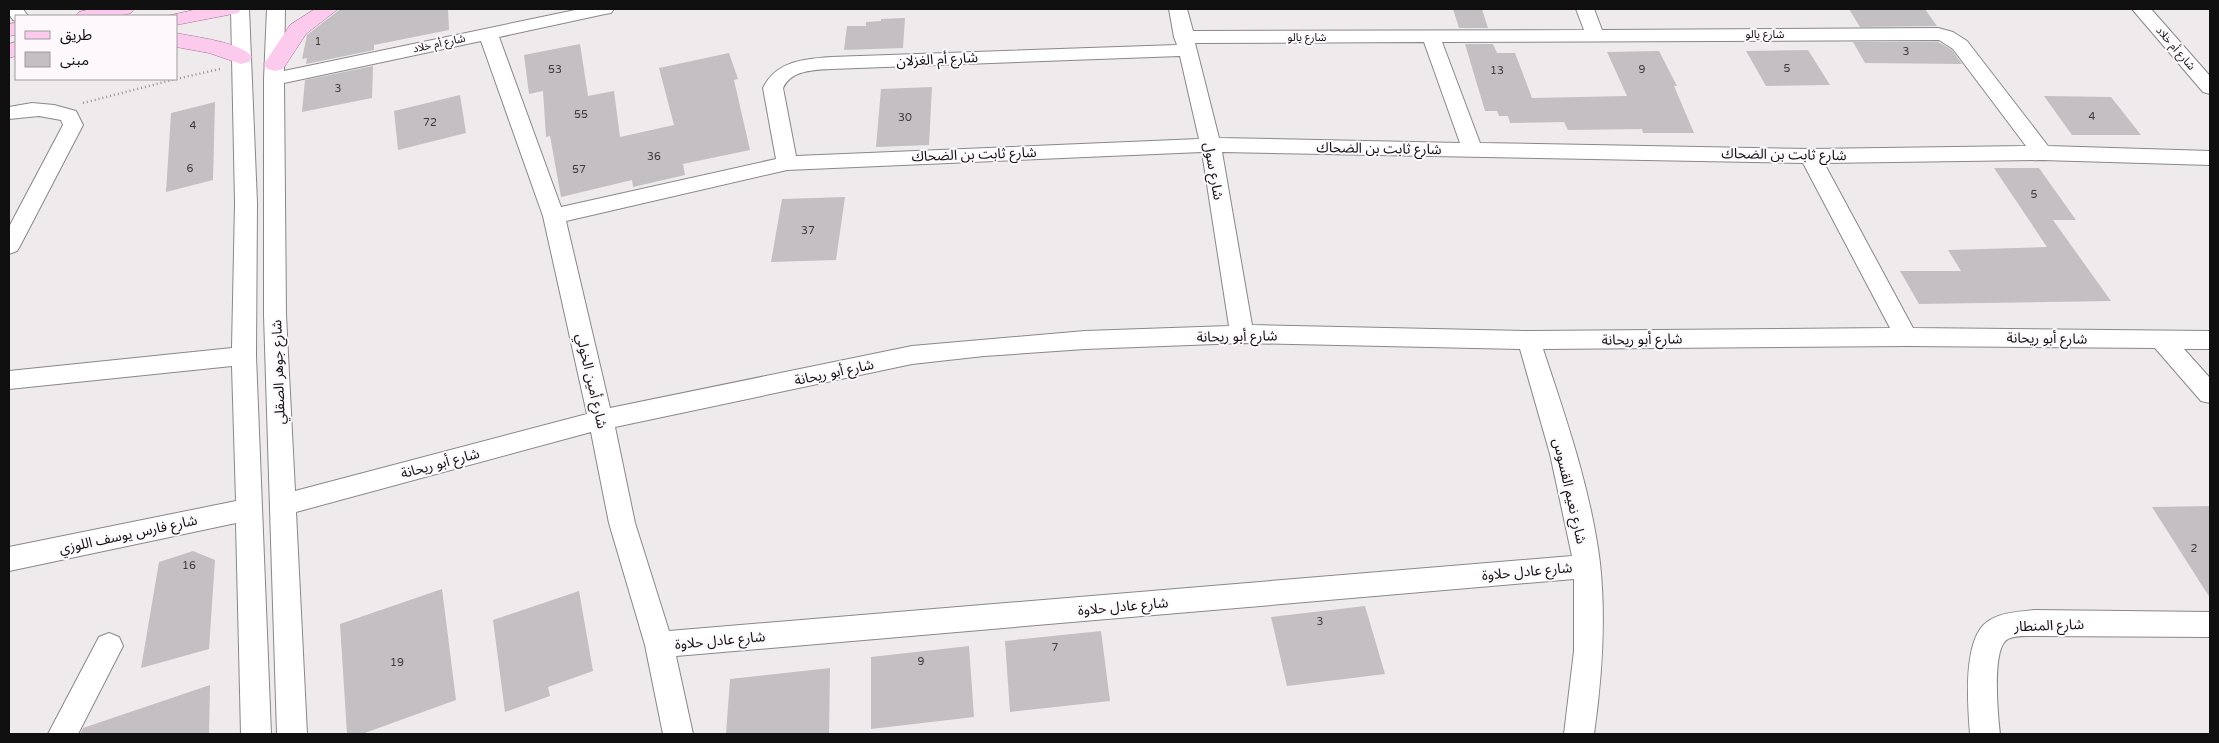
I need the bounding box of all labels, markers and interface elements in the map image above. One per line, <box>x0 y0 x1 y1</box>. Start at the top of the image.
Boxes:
legend <box>15 15 178 80</box>
street label: شارع أم خلاد <box>2152 24 2199 74</box>
text: طريق <box>60 26 92 45</box>
street label: شارع يالو <box>1746 28 1785 42</box>
street label: شارع أم خلاد <box>412 31 467 56</box>
street label: شارع يالو <box>1288 31 1327 45</box>
house number: 1 <box>315 35 321 48</box>
house number: 3 <box>1903 45 1910 58</box>
street label: شارع أم الغزلان <box>896 48 978 72</box>
text: مبنى <box>60 51 89 69</box>
house number: 5 <box>1784 62 1791 75</box>
house number: 53 <box>548 63 562 76</box>
house number: 9 <box>1639 63 1646 76</box>
house number: 13 <box>1490 64 1504 77</box>
house number: 3 <box>335 82 342 95</box>
house number: 55 <box>574 108 588 121</box>
house number: 4 <box>2089 110 2096 123</box>
house number: 30 <box>898 111 912 124</box>
house number: 72 <box>423 116 437 129</box>
house number: 4 <box>190 119 197 132</box>
street label: شارع ثابت بن الضحاك <box>1316 139 1442 160</box>
street label: شارع سول <box>1198 141 1227 202</box>
street label: شارع ثابت بن الضحاك <box>911 144 1037 167</box>
street label: شارع ثابت بن الضحاك <box>1721 145 1847 166</box>
house number: 36 <box>647 150 661 163</box>
house number: 6 <box>187 162 194 175</box>
house number: 57 <box>572 163 586 176</box>
house number: 5 <box>2031 188 2038 201</box>
house number: 37 <box>801 224 815 237</box>
street label: شارع جوهر الصقلي <box>268 319 291 425</box>
street label: شارع أبو ريحانة <box>1197 327 1278 348</box>
street label: شارع أبو ريحانة <box>2006 329 2088 350</box>
street label: شارع أبو ريحانة <box>1602 330 1683 351</box>
street label: شارع أمين الخولي <box>570 332 611 431</box>
street label: شارع أبو ريحانة <box>793 355 876 391</box>
street label: شارع نعيم القسوس <box>1547 437 1590 546</box>
street label: شارع أبو ريحانة <box>399 444 482 484</box>
street label: شارع فارس يوسف اللوزي <box>57 512 199 560</box>
house number: 2 <box>2191 542 2198 555</box>
house number: 16 <box>182 559 196 572</box>
street label: شارع عادل حلاوة <box>1481 559 1573 586</box>
street label: شارع عادل حلاوة <box>1077 594 1169 621</box>
house number: 3 <box>1317 615 1324 628</box>
street label: شارع المنطار <box>2013 616 2084 637</box>
street label: شارع عادل حلاوة <box>674 628 766 655</box>
house number: 7 <box>1052 641 1059 654</box>
house number: 9 <box>918 655 925 668</box>
house number: 19 <box>390 656 404 669</box>

